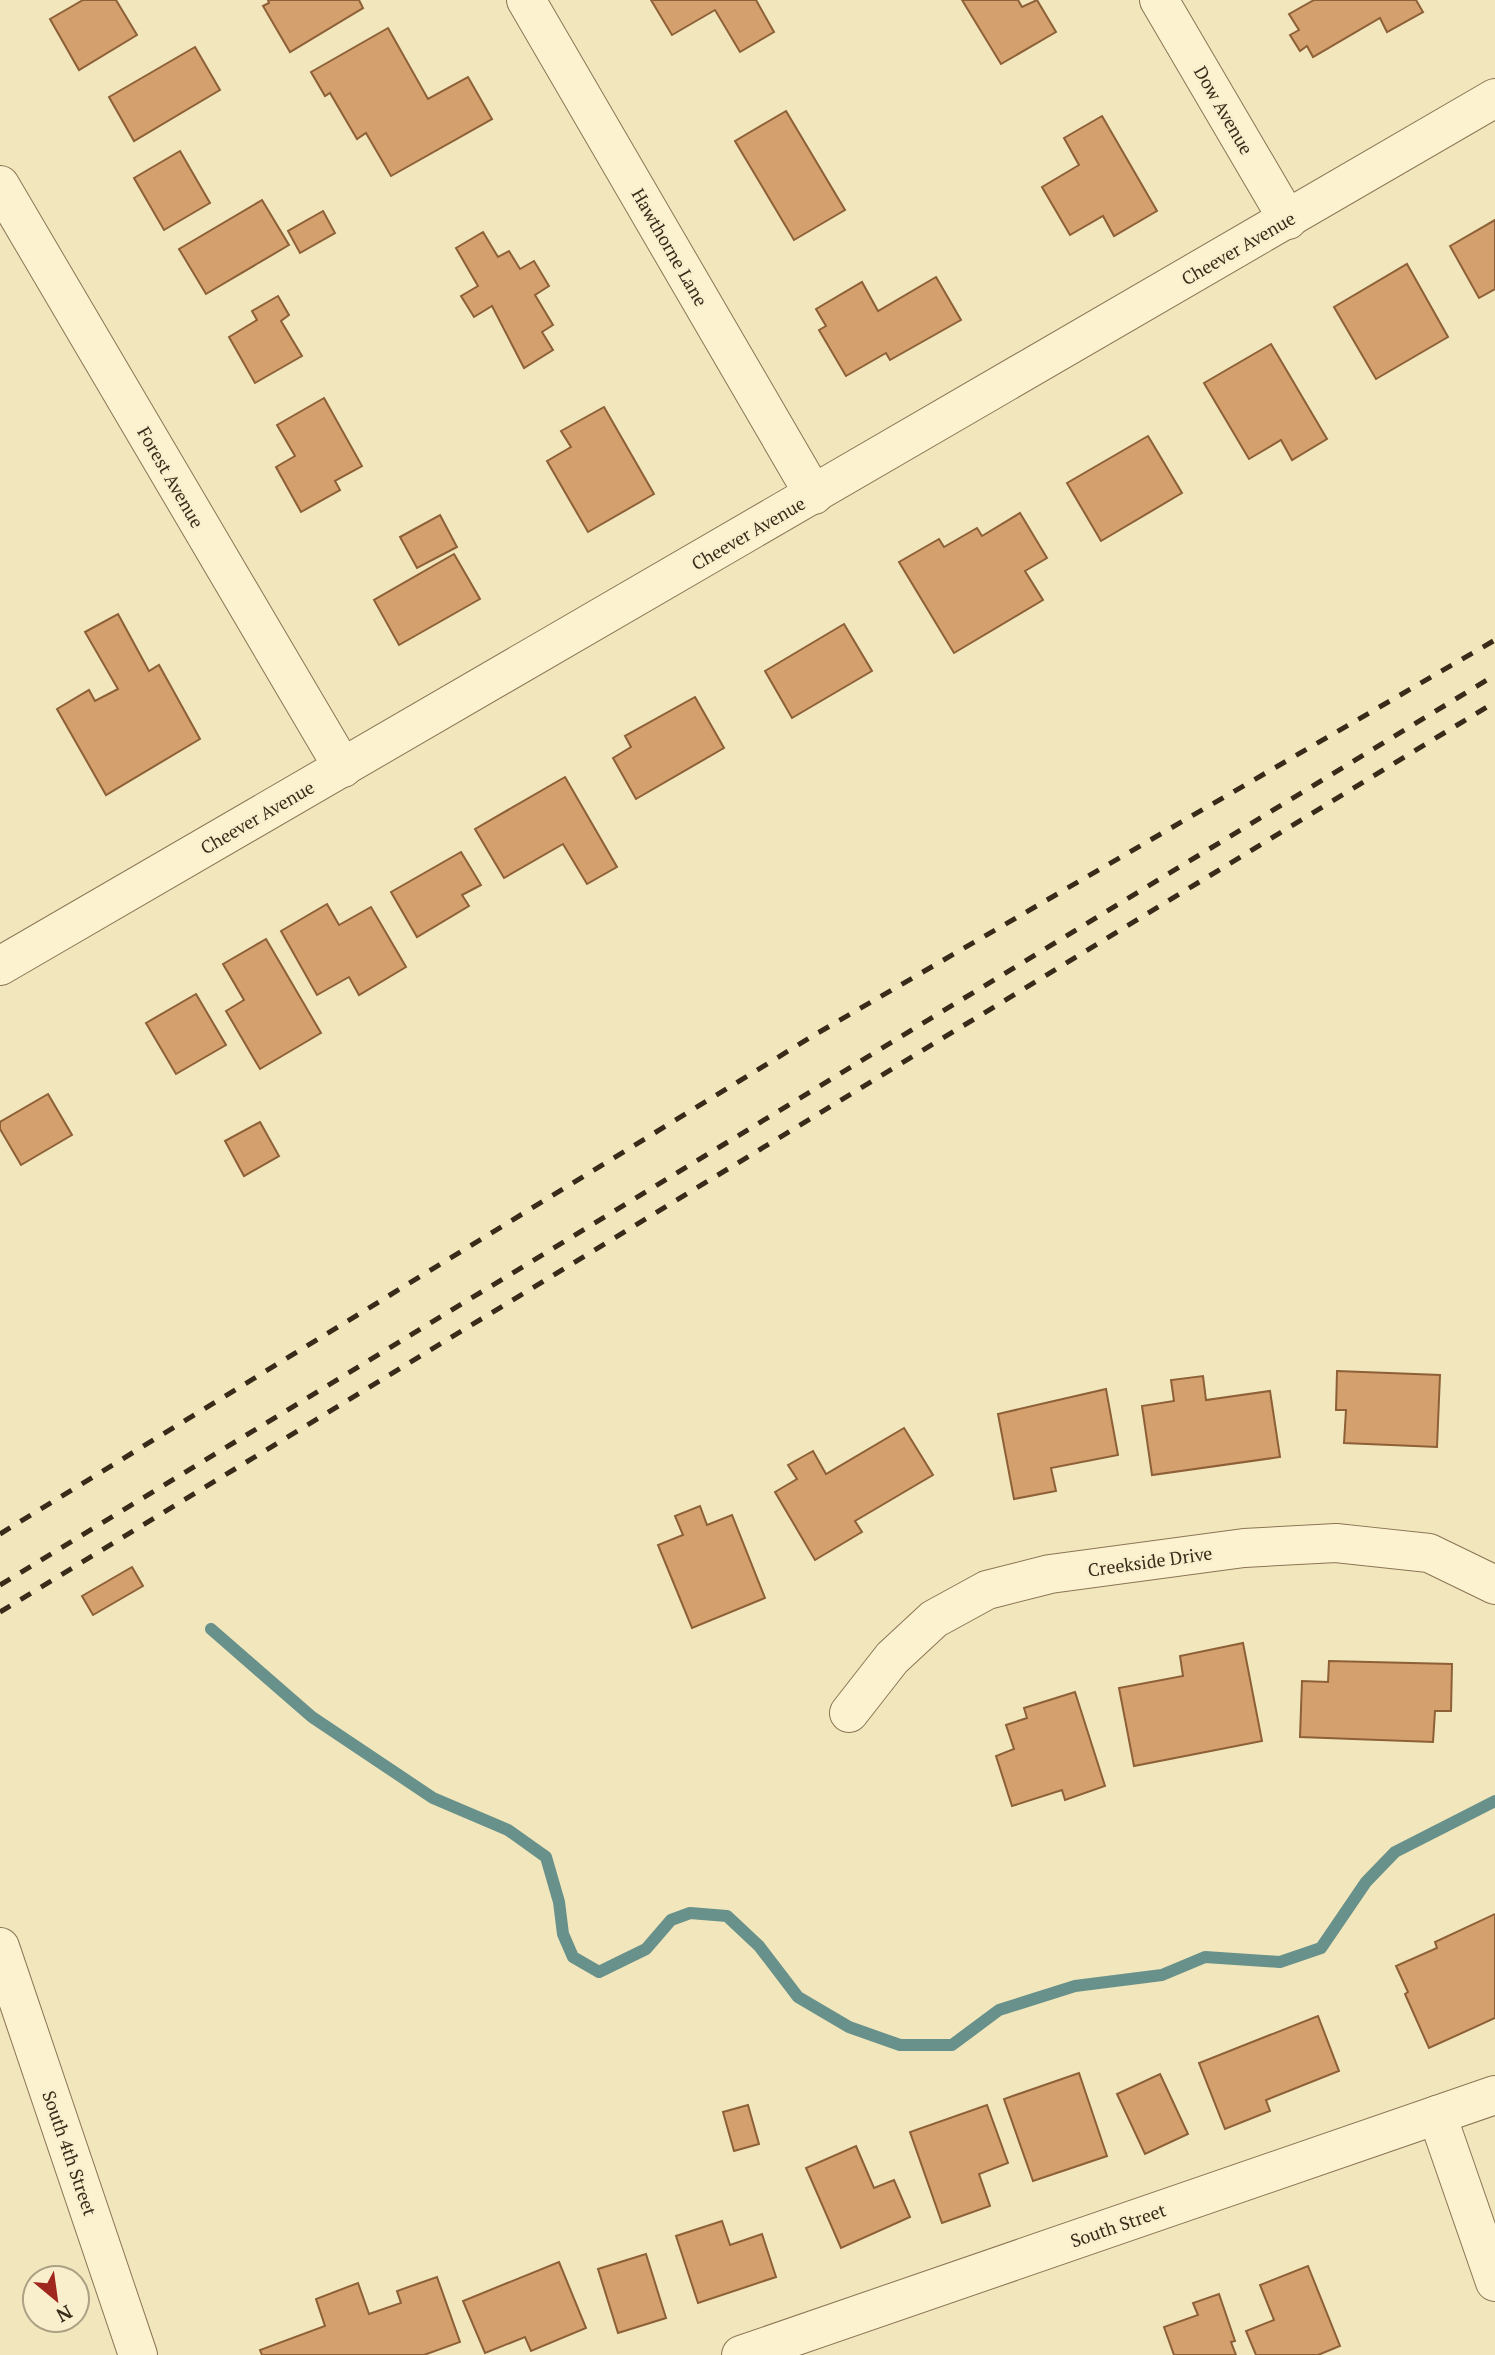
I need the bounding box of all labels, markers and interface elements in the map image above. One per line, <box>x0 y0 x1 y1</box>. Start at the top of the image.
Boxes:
street label: Dow Avenue <box>1189 61 1259 159</box>
street label: Hawthorne Lane <box>627 184 713 310</box>
street label: Cheever Avenue <box>1177 206 1299 290</box>
street label: Forest Avenue <box>132 422 210 532</box>
street label: Cheever Avenue <box>687 491 809 575</box>
street label: Cheever Avenue <box>196 775 318 859</box>
street label: Creekside Drive <box>1086 1540 1214 1582</box>
street label: South 4th Street <box>37 2087 103 2219</box>
street label: South Street <box>1067 2197 1169 2253</box>
north arrow <box>21 2264 91 2334</box>
text: N <box>52 2300 77 2329</box>

